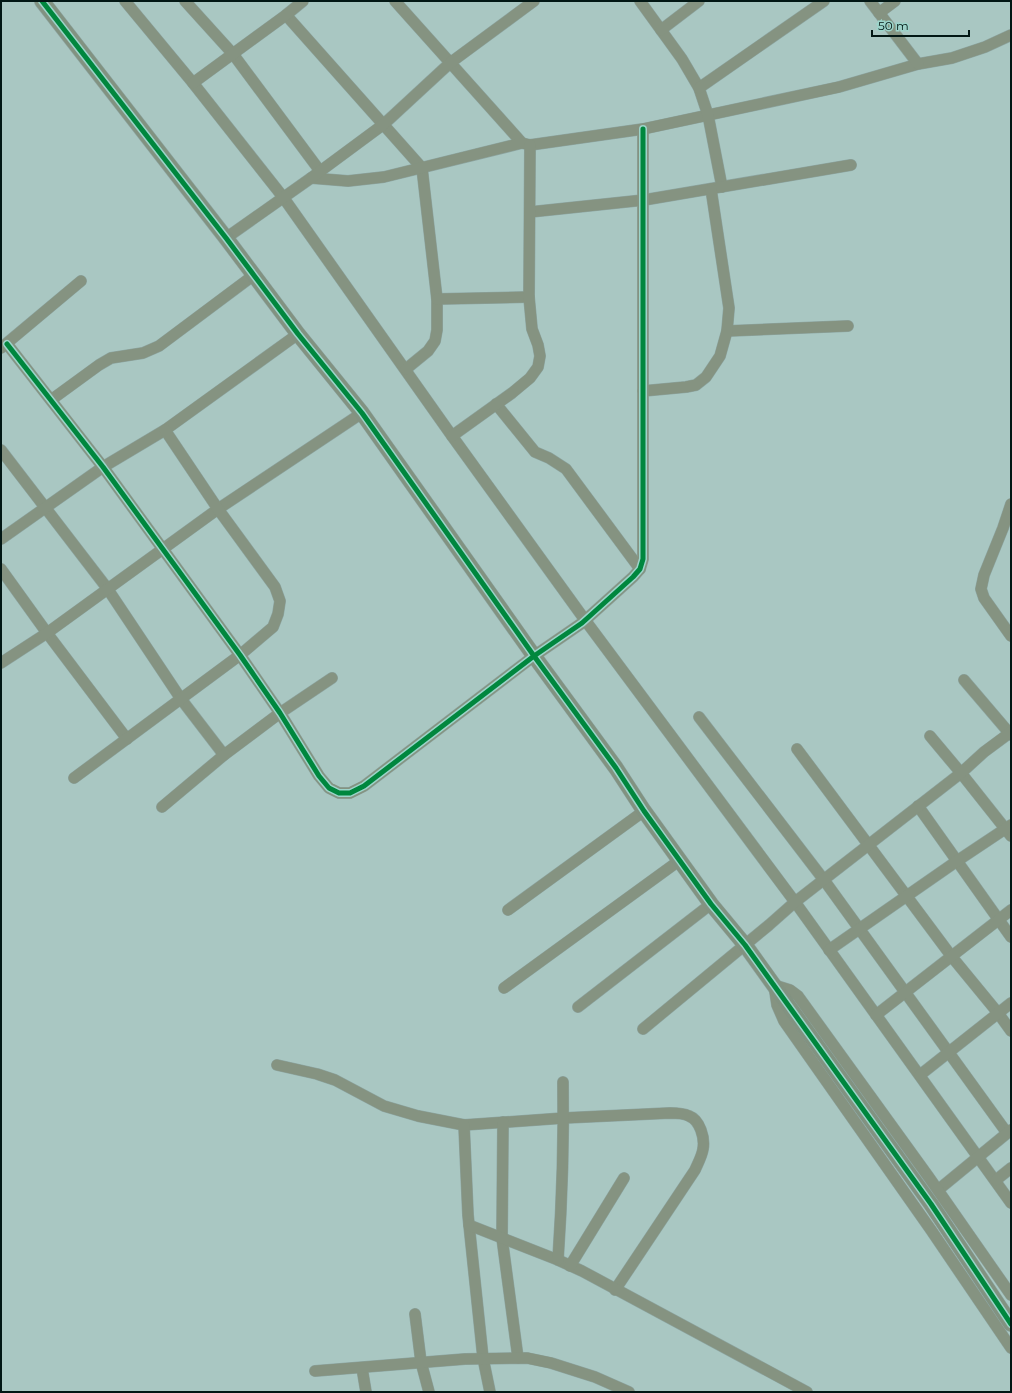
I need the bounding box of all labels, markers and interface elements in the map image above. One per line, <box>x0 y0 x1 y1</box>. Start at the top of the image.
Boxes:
scale bar <box>872 12 969 38</box>
text: 50 m <box>878 18 909 33</box>

